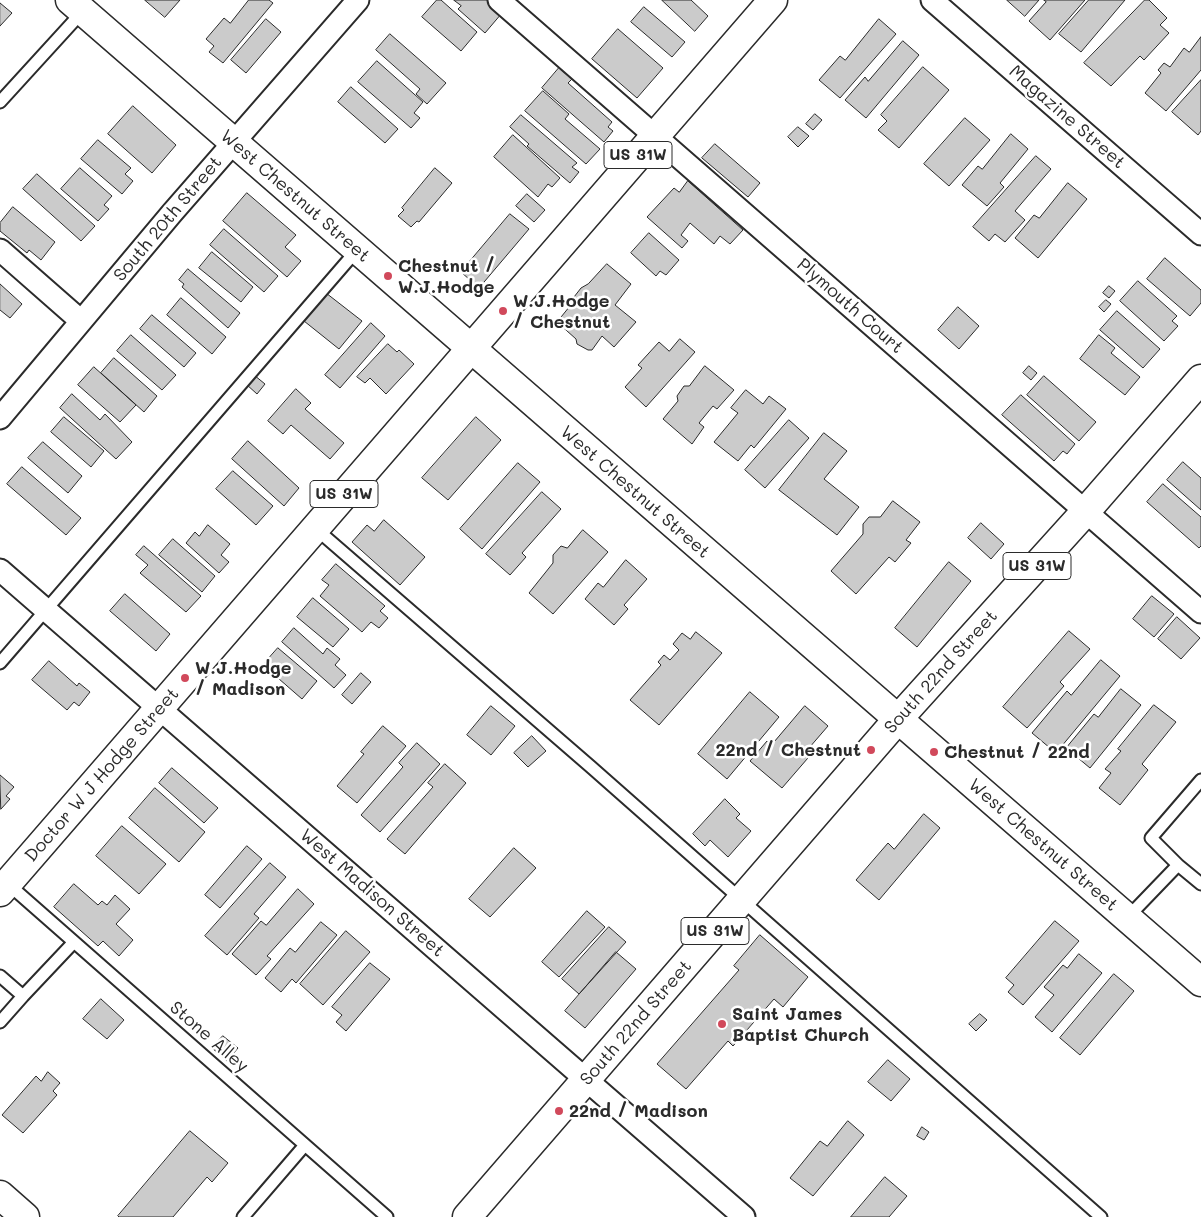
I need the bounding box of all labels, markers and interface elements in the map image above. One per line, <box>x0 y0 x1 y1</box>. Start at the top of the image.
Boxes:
street label: Magazine Street <box>1004 61 1130 173</box>
street label: West Chestnut Street <box>216 125 374 267</box>
road number: US 31W <box>604 142 672 168</box>
street label: South 20th Street <box>109 152 227 286</box>
street label: Plymouth Court <box>792 254 908 358</box>
place label: Chestnut / W.J.Hodge <box>398 255 495 298</box>
marker: Chestnut / W.J.Hodge <box>382 270 394 282</box>
place label: W.J.Hodge / Chestnut <box>513 290 610 332</box>
marker: W.J.Hodge / Chestnut <box>497 305 509 317</box>
street label: West Chestnut Street <box>556 421 714 563</box>
road number: US 31W <box>310 480 378 508</box>
road number: US 31W <box>1003 552 1071 580</box>
street label: South 22nd Street <box>880 606 1002 738</box>
place label: W.J.Hodge / Madison <box>195 657 292 700</box>
marker: W.J.Hodge / Madison <box>179 672 191 684</box>
street label: Doctor W J Hodge Street <box>20 683 184 867</box>
place label: 22nd / Chestnut <box>715 739 861 761</box>
place label: Chestnut / 22nd <box>944 741 1090 763</box>
marker: 22nd / Chestnut <box>865 744 877 756</box>
marker: Chestnut / 22nd <box>928 746 940 758</box>
street label: West Chestnut Street <box>964 774 1122 916</box>
street label: West Madison Street <box>295 824 449 962</box>
road number: US 31W <box>681 918 749 944</box>
street label: South 22nd Street <box>576 956 696 1090</box>
street label: Stone Alley <box>165 997 253 1077</box>
place label: Saint James Baptist Church <box>732 1003 869 1046</box>
marker: Saint James Baptist Church <box>716 1018 728 1030</box>
place label: 22nd / Madison <box>569 1100 708 1122</box>
marker: 22nd / Madison <box>553 1105 565 1117</box>

